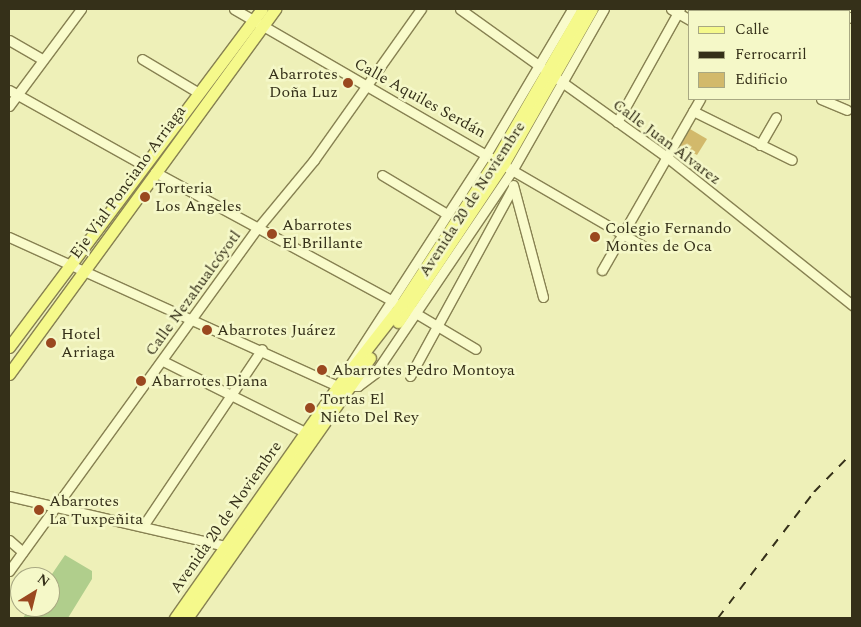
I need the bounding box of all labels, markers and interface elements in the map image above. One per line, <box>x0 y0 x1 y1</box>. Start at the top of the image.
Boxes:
legend <box>688 10 851 100</box>
text: Calle <box>735 18 769 41</box>
text: Ferrocarril <box>735 43 807 66</box>
street label: Calle Aquiles Serdán <box>351 54 489 142</box>
place label: Abarrotes Doña Luz <box>268 64 338 102</box>
text: Edificio <box>735 68 788 91</box>
marker: Abarrotes Doña Luz <box>342 77 354 89</box>
street label: Calle Juan Álvarez <box>609 95 725 189</box>
street label: Eje Vial Ponciano Arriaga <box>66 102 190 262</box>
street label: Avenida 20 de Noviembre <box>415 118 529 280</box>
place label: Torteria Los Angeles <box>155 178 242 216</box>
marker: Torteria Los Angeles <box>139 191 151 203</box>
place label: Abarrotes El Brillante <box>282 215 363 253</box>
place label: Colegio Fernando Montes de Oca <box>605 218 731 256</box>
street label: Calle Nezahualcóyotl <box>141 227 245 359</box>
marker: Abarrotes El Brillante <box>266 228 278 240</box>
marker: Colegio Fernando Montes de Oca <box>589 231 601 243</box>
place label: Abarrotes Juárez <box>217 320 336 340</box>
place label: Hotel Arriaga <box>61 324 115 362</box>
marker: Abarrotes Juárez <box>201 324 213 336</box>
marker: Hotel Arriaga <box>45 337 57 349</box>
place label: Abarrotes Pedro Montoya <box>332 360 515 380</box>
marker: Abarrotes Pedro Montoya <box>316 364 328 376</box>
place label: Abarrotes Diana <box>151 371 267 391</box>
marker: Abarrotes Diana <box>135 375 147 387</box>
place label: Tortas El Nieto Del Rey <box>320 389 419 427</box>
marker: Tortas El Nieto Del Rey <box>304 402 316 414</box>
street label: Avenida 20 de Noviembre <box>166 437 286 597</box>
place label: Abarrotes La Tuxpeñita <box>49 491 143 529</box>
marker: Abarrotes La Tuxpeñita <box>33 504 45 516</box>
north arrow <box>10 567 60 617</box>
text: N <box>33 568 54 592</box>

